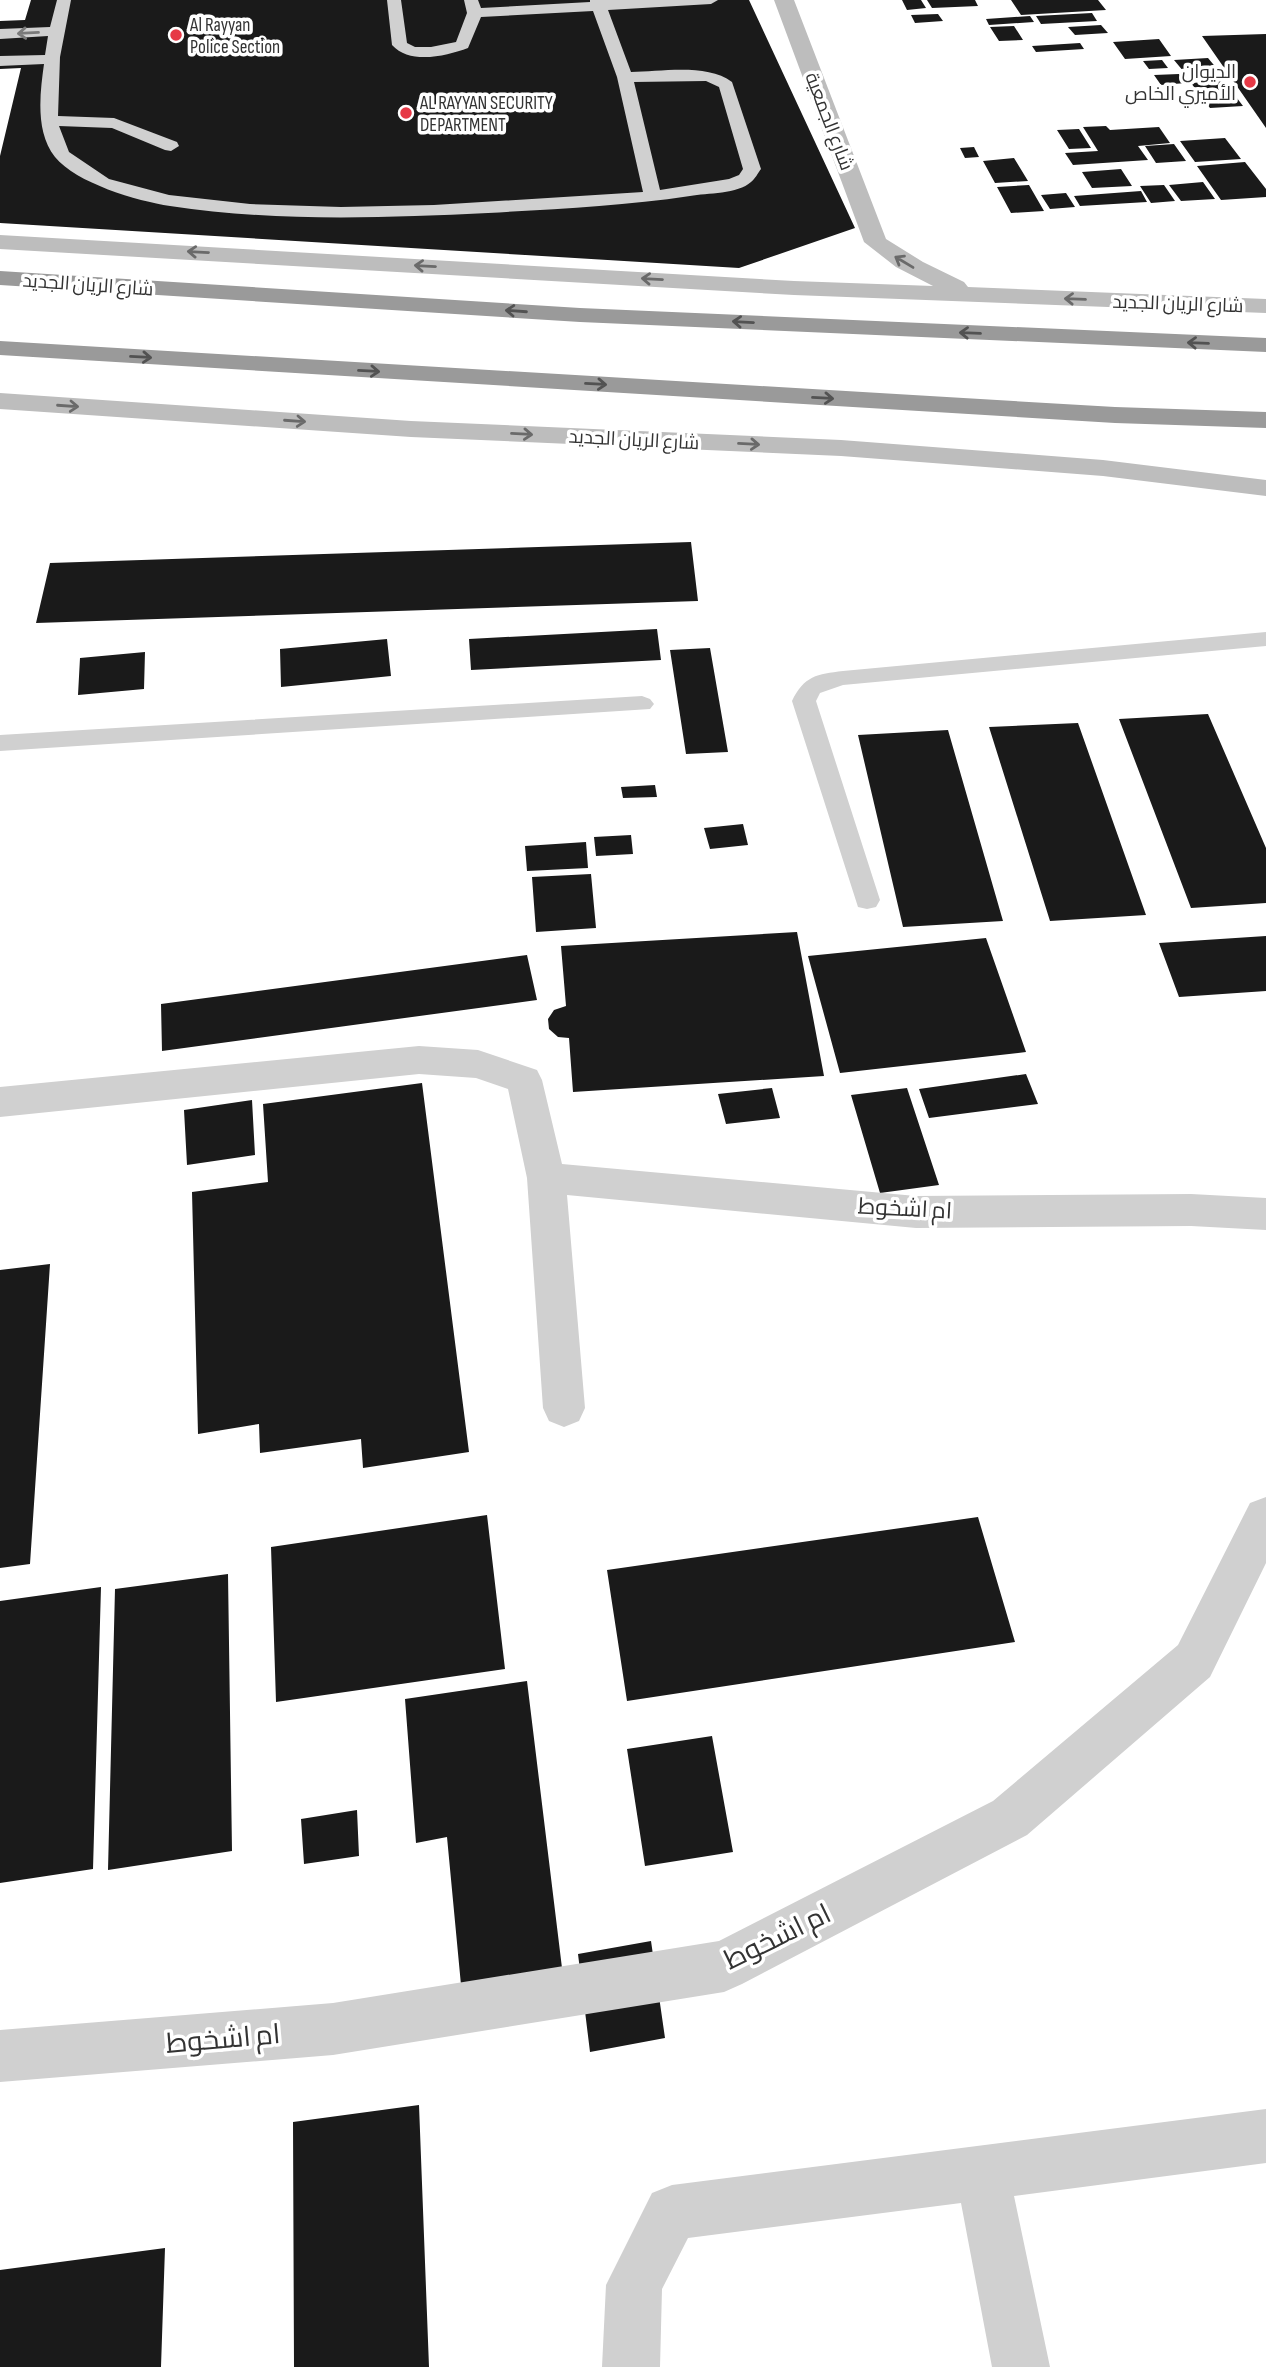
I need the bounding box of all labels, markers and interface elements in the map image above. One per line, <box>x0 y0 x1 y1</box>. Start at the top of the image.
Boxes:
place label: Al Rayyan Police Section <box>189 14 280 59</box>
one-way arrow <box>17 26 40 39</box>
marker: Al Rayyan Police Section <box>168 27 184 43</box>
place label: الديوان الأميري الخاص <box>1125 61 1236 108</box>
street label: شارع الجمعية <box>798 69 858 174</box>
marker: الديوان الأميري الخاص <box>1242 74 1258 90</box>
place label: AL RAYYAN SECURITY DEPARTMENT <box>419 92 553 137</box>
marker: AL RAYYAN SECURITY DEPARTMENT <box>398 105 414 121</box>
one-way arrow <box>187 246 210 259</box>
one-way arrow <box>895 254 915 268</box>
one-way arrow <box>414 259 437 272</box>
street label: شارع الريان الجديد <box>22 269 154 303</box>
one-way arrow <box>641 273 664 286</box>
street label: شارع الريان الجديد <box>1112 291 1244 319</box>
one-way arrow <box>1064 292 1087 306</box>
one-way arrow <box>505 304 528 317</box>
one-way arrow <box>732 316 755 329</box>
one-way arrow <box>959 327 982 340</box>
one-way arrow <box>1187 336 1210 349</box>
one-way arrow <box>130 351 152 364</box>
one-way arrow <box>357 364 380 377</box>
one-way arrow <box>584 378 606 391</box>
one-way arrow <box>811 392 834 405</box>
one-way arrow <box>56 400 79 413</box>
one-way arrow <box>283 415 306 428</box>
street label: شارع الريان الجديد <box>568 426 700 456</box>
one-way arrow <box>510 427 533 440</box>
one-way arrow <box>738 438 760 451</box>
street label: ام اشخوط <box>857 1193 953 1226</box>
street label: ام اشخوط <box>719 1897 837 1979</box>
street label: ام اشخوط <box>165 2018 282 2063</box>

